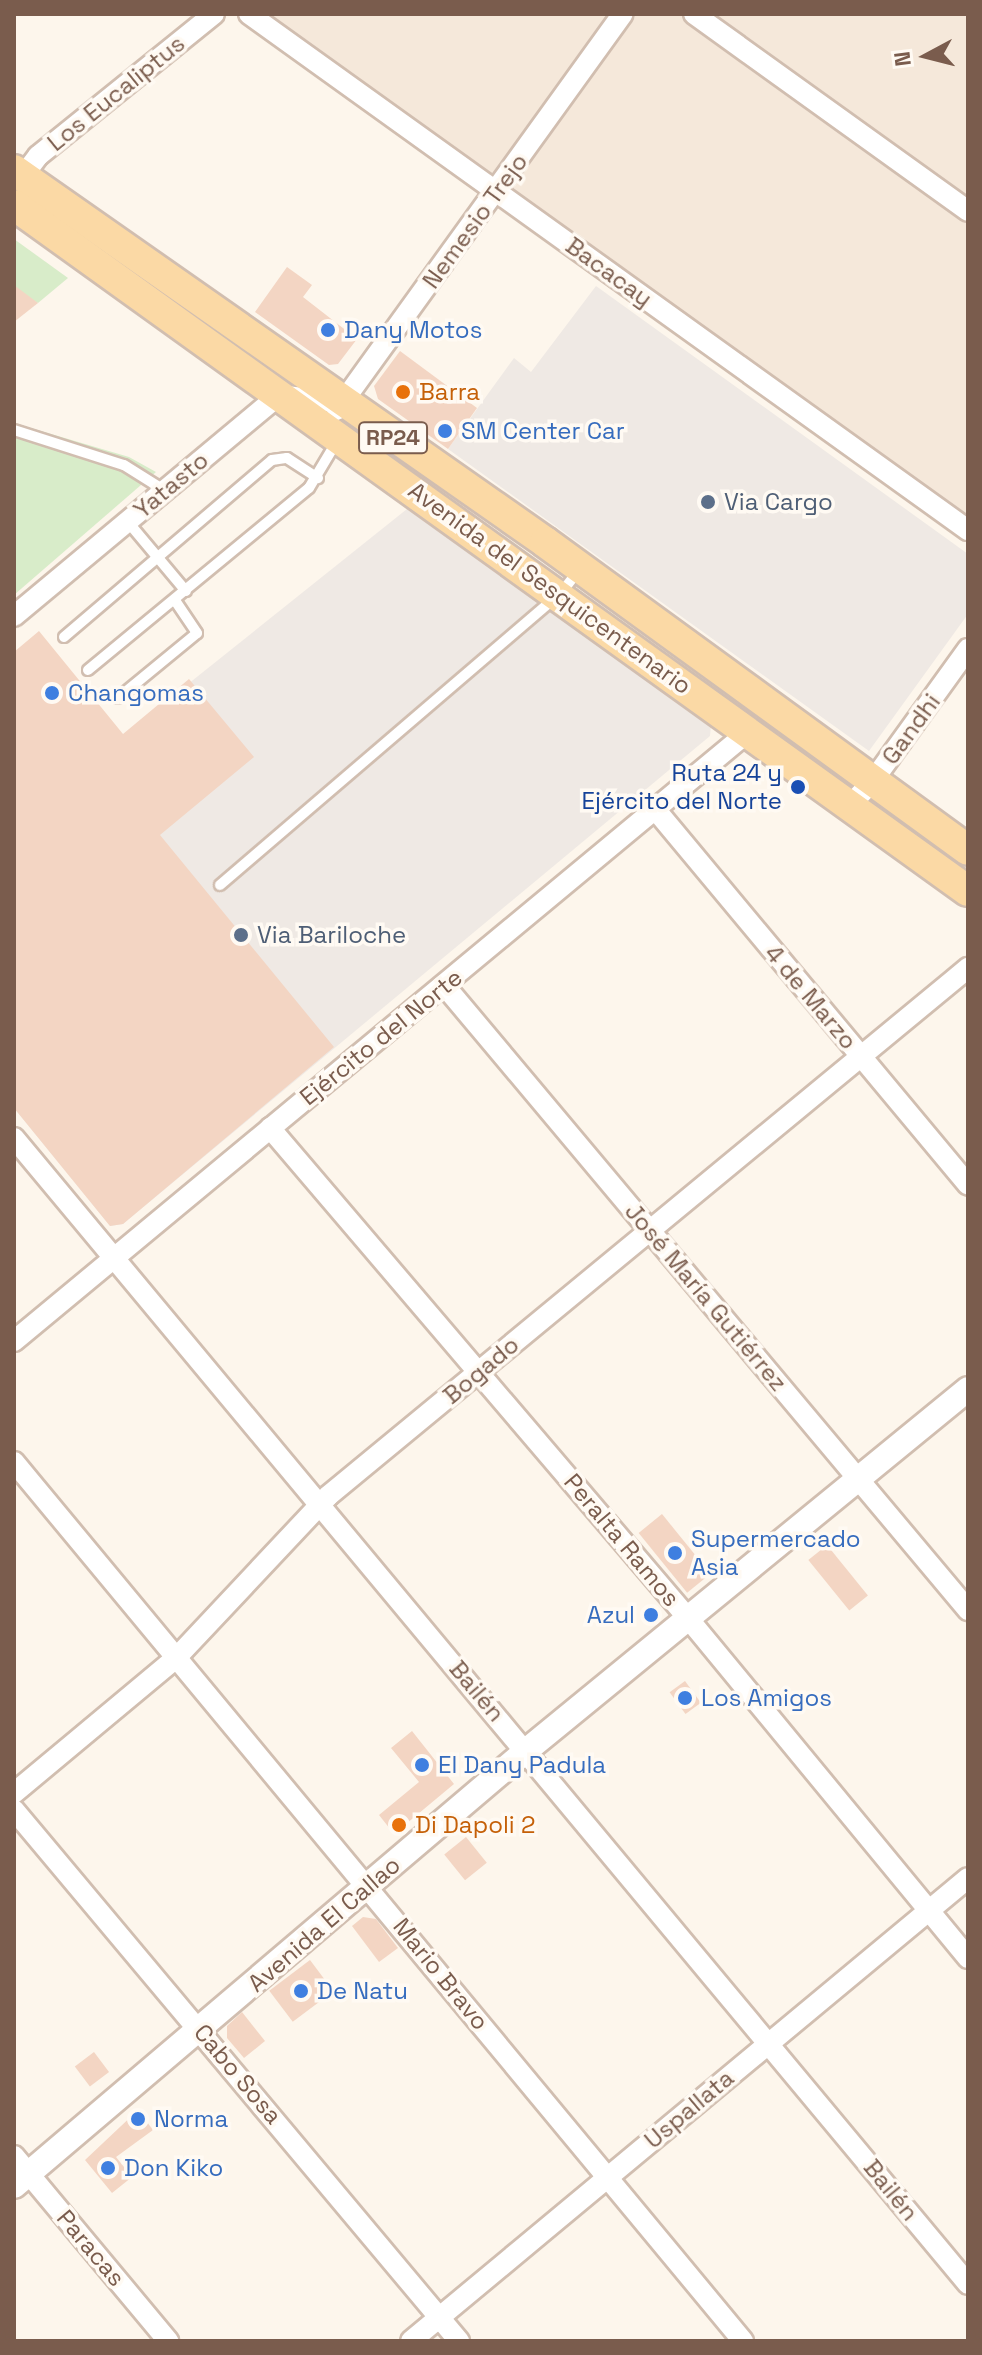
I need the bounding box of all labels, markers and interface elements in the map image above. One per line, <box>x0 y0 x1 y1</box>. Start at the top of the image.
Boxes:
north arrow <box>886 16 966 96</box>
street label: Los Eucaliptus <box>42 29 190 157</box>
text: N <box>887 50 917 68</box>
street label: Nemesio Trejo <box>416 148 534 294</box>
street label: Bacacay <box>560 231 658 313</box>
place label: Dany Motos <box>344 316 482 344</box>
marker: Dany Motos <box>319 321 337 339</box>
place label: Barra <box>419 378 480 406</box>
marker: Barra <box>394 383 412 401</box>
place label: SM Center Car <box>461 417 625 445</box>
road number: RP24 <box>357 420 429 456</box>
marker: SM Center Car <box>436 422 454 440</box>
street label: Yatasto <box>128 446 214 524</box>
street label: Avenida del Sesquicentenario <box>403 476 697 700</box>
place label: Via Cargo <box>724 488 833 516</box>
marker: Via Cargo <box>699 493 717 511</box>
place label: Changomas <box>68 679 204 707</box>
marker: Changomas <box>43 684 61 702</box>
street label: Gandhi <box>876 688 946 770</box>
place label: Ruta 24 y Ejército del Norte <box>582 759 782 815</box>
marker: Ruta 24 y Ejército del Norte <box>789 778 807 796</box>
place label: Via Bariloche <box>257 921 406 949</box>
marker: Via Bariloche <box>232 926 250 944</box>
street label: 4 de Marzo <box>759 939 863 1055</box>
street label: Ejército del Norte <box>294 963 468 1111</box>
street label: José María Gutiérrez <box>619 1197 793 1397</box>
street label: Bogado <box>437 1330 525 1410</box>
street label: Peralta Ramos <box>558 1468 686 1612</box>
place label: Supermercado Asia <box>691 1525 861 1581</box>
marker: Supermercado Asia <box>666 1544 684 1562</box>
place label: Azul <box>587 1601 635 1629</box>
marker: Azul <box>642 1606 660 1624</box>
street label: Bailén <box>443 1655 511 1727</box>
place label: Los Amigos <box>701 1684 832 1712</box>
marker: Los Amigos <box>676 1689 694 1707</box>
place label: El Dany Padula <box>438 1751 606 1779</box>
marker: El Dany Padula <box>413 1756 431 1774</box>
place label: Di Dapoli 2 <box>415 1811 535 1839</box>
marker: Di Dapoli 2 <box>390 1816 408 1834</box>
street label: Avenida El Callao <box>242 1850 406 1998</box>
street label: Mario Bravo <box>387 1912 495 2036</box>
place label: De Natu <box>317 1977 408 2005</box>
marker: De Natu <box>292 1982 310 2000</box>
street label: Cabo Sosa <box>188 2018 288 2130</box>
street label: Uspallata <box>639 2063 739 2155</box>
place label: Norma <box>154 2105 228 2133</box>
marker: Norma <box>129 2110 147 2128</box>
place label: Don Kiko <box>124 2154 223 2182</box>
street label: Bailén <box>858 2154 924 2226</box>
marker: Don Kiko <box>99 2159 117 2177</box>
street label: Paracas <box>51 2204 131 2292</box>

